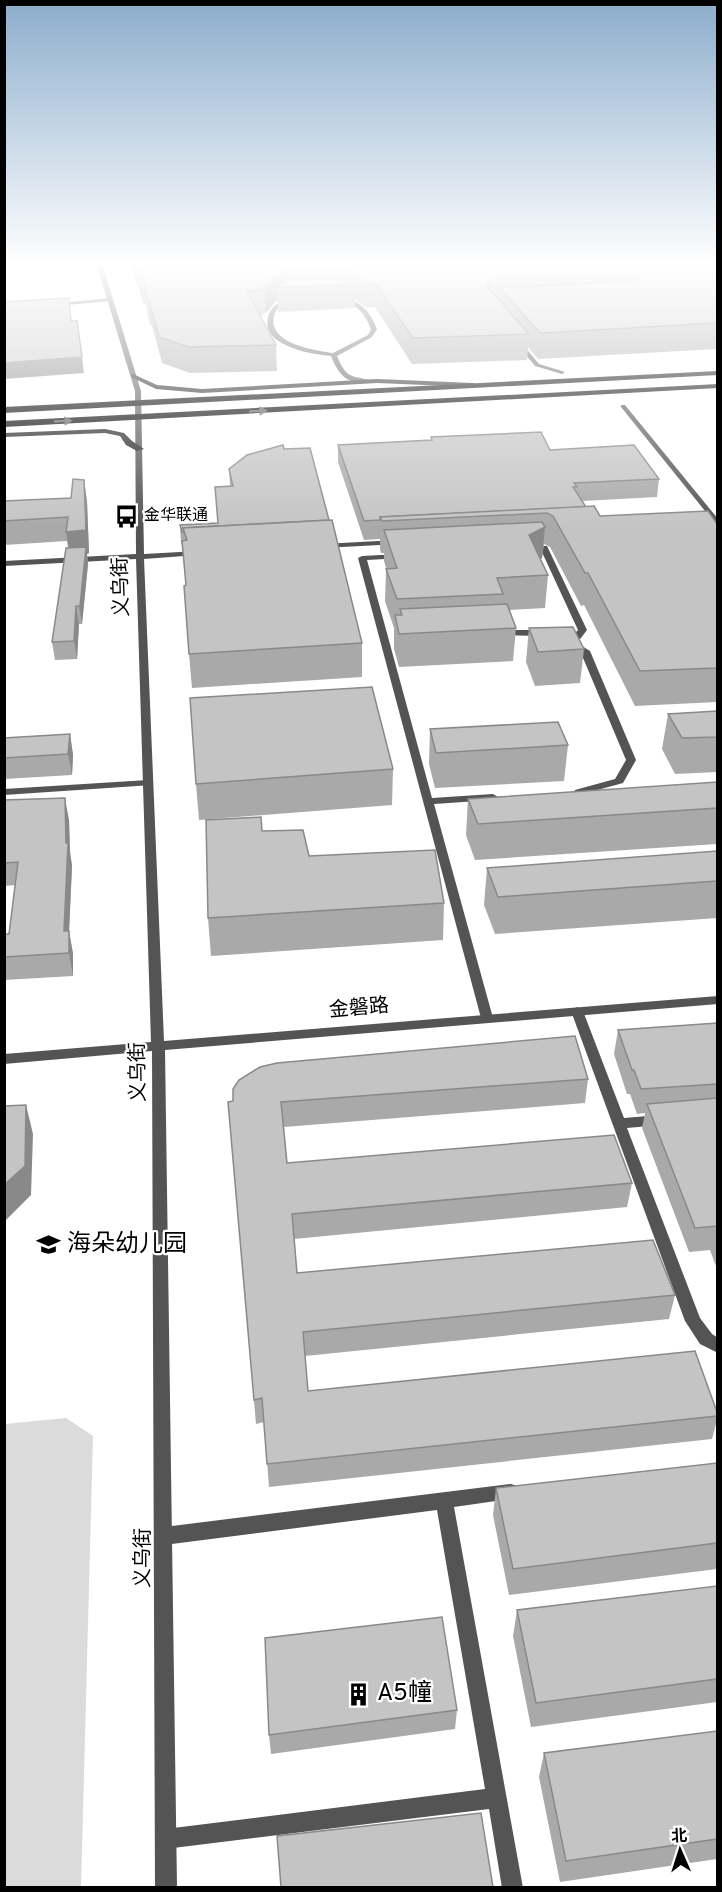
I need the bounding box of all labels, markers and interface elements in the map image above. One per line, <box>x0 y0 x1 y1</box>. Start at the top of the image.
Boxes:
one-way arrow <box>248 406 267 415</box>
one-way arrow <box>53 416 72 426</box>
bus stop icon: 金华联通 <box>113 503 139 529</box>
place label: 金华联通 <box>144 506 208 526</box>
street label: 义乌街 <box>108 557 136 617</box>
street label: 金磐路 <box>328 993 390 1025</box>
street label: 义乌街 <box>125 1042 153 1102</box>
place label: 海朵幼儿园 <box>67 1230 187 1260</box>
school or university icon: 海朵幼儿园 <box>36 1232 62 1258</box>
street label: 义乌街 <box>131 1528 157 1588</box>
place label: A5幢 <box>377 1679 432 1709</box>
building icon: A5幢 <box>346 1681 372 1707</box>
north arrow <box>650 1820 710 1880</box>
text: 北 <box>671 1827 688 1847</box>

